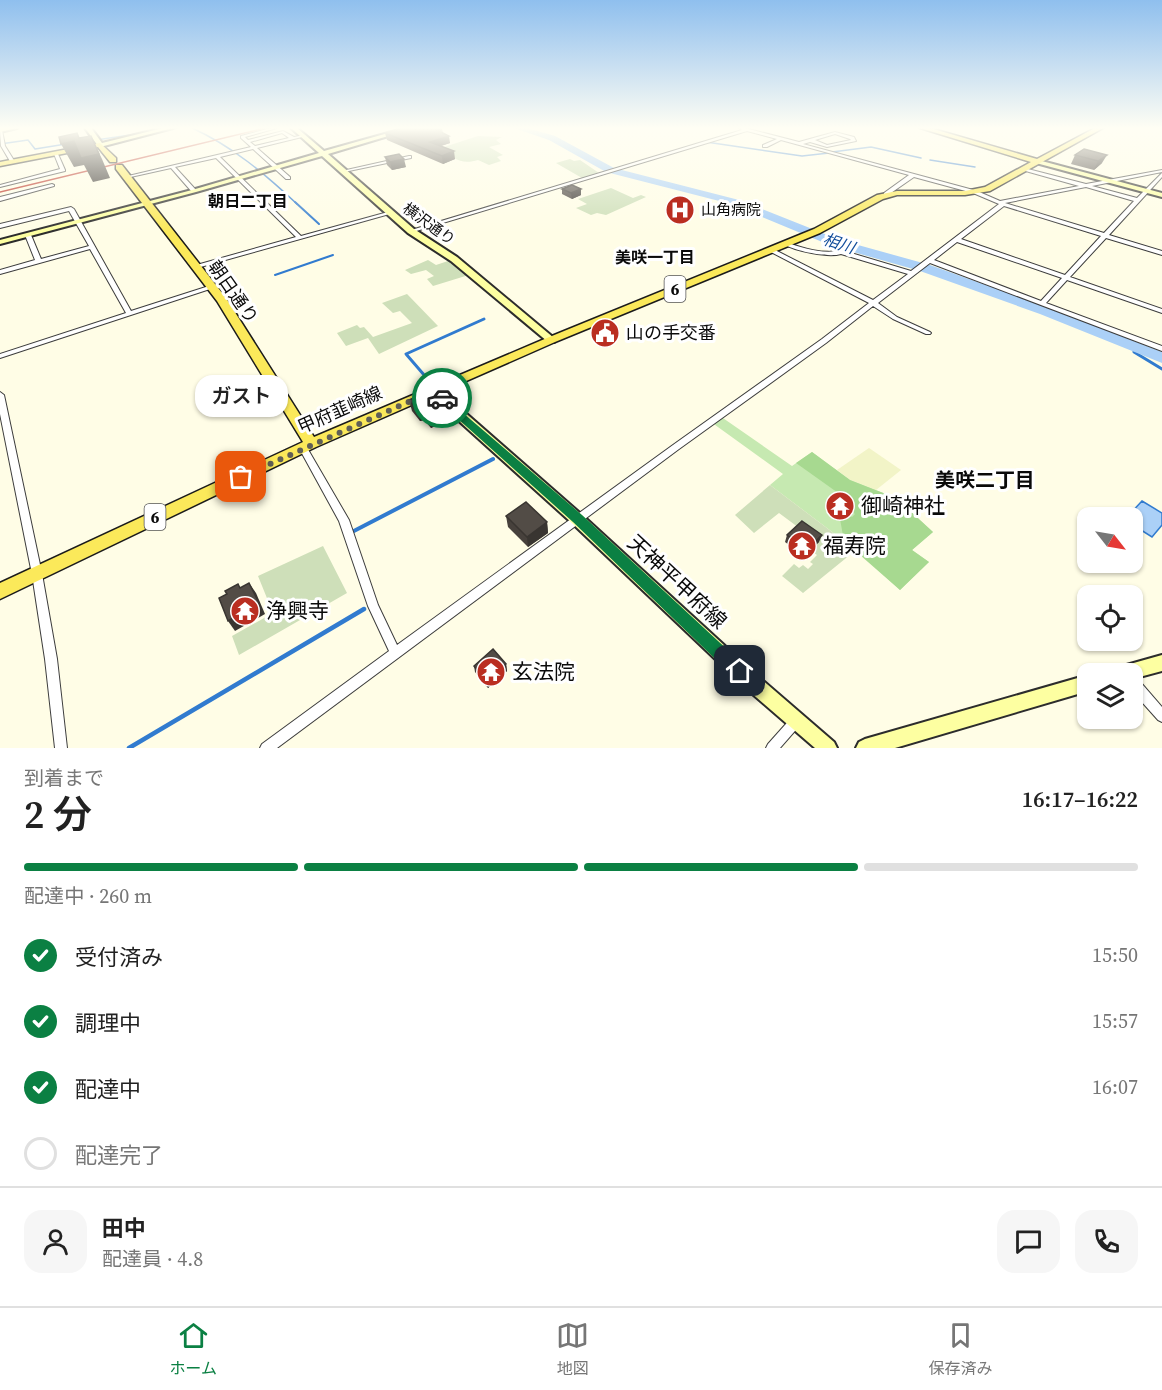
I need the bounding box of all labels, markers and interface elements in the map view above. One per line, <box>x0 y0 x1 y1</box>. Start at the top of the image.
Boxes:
district label: 朝日二丁目 <box>208 190 288 212</box>
hospital icon: 山角病院 <box>664 194 696 226</box>
street label: 横沢通り <box>399 197 460 250</box>
place label: 山角病院 <box>701 199 761 220</box>
water label: 相川 <box>820 228 860 259</box>
district label: 美咲一丁目 <box>615 246 695 268</box>
street label: 朝日通り <box>203 255 264 328</box>
road number: 6 <box>664 276 686 302</box>
public building icon: 山の手交番 <box>589 317 621 349</box>
place label: 山の手交番 <box>626 320 716 345</box>
courier <box>412 368 472 428</box>
callout: ガスト <box>194 375 288 417</box>
street label: 甲府韮崎線 <box>294 380 386 439</box>
text: ガスト <box>212 382 272 410</box>
icon: car <box>426 382 459 415</box>
pin <box>215 451 266 502</box>
icon: bag <box>224 460 257 493</box>
district label: 美咲二丁目 <box>935 466 1035 494</box>
temple icon: 御崎神社 <box>824 490 856 522</box>
place label: 御崎神社 <box>861 491 945 520</box>
road number: 6 <box>144 504 166 530</box>
north arrow <box>1077 507 1143 573</box>
map controls <box>1077 507 1143 729</box>
street label: 天神平甲府線 <box>621 528 733 635</box>
temple icon: 福寿院 <box>786 530 818 562</box>
place label: 福寿院 <box>823 531 886 560</box>
button: locate <box>1077 585 1143 651</box>
temple icon: 浄興寺 <box>229 595 261 627</box>
place label: 浄興寺 <box>266 596 329 625</box>
pin <box>714 645 765 696</box>
icon: home <box>723 654 756 687</box>
temple icon: 玄法院 <box>475 656 507 688</box>
place label: 玄法院 <box>512 657 575 686</box>
button: layers <box>1077 663 1143 729</box>
text: 到着まで <box>24 764 104 792</box>
text: 16:17–16:22 <box>1022 784 1138 814</box>
text: 2 分 <box>24 788 92 841</box>
text: 配達中 · 260 m <box>24 882 152 910</box>
icon: check <box>24 939 57 972</box>
text: 15:50 <box>1092 941 1138 969</box>
text: 受付済み <box>75 942 163 972</box>
icon: check <box>24 1005 57 1038</box>
text: 15:57 <box>1092 1007 1138 1035</box>
text: 調理中 <box>75 1008 141 1038</box>
icon: check <box>24 1071 57 1104</box>
text: 16:07 <box>1092 1073 1138 1101</box>
text: 配達中 <box>75 1074 141 1104</box>
text: 配達完了 <box>75 1140 163 1170</box>
button: person <box>24 1210 87 1273</box>
button: chat <box>997 1210 1060 1273</box>
button: phone <box>1075 1210 1138 1273</box>
text: 田中 <box>102 1213 146 1243</box>
text: 配達員 · 4.8 <box>102 1245 203 1273</box>
tab: ホーム <box>170 1319 217 1379</box>
tab: 地図 <box>556 1319 589 1379</box>
tab: 保存済み <box>928 1319 992 1379</box>

